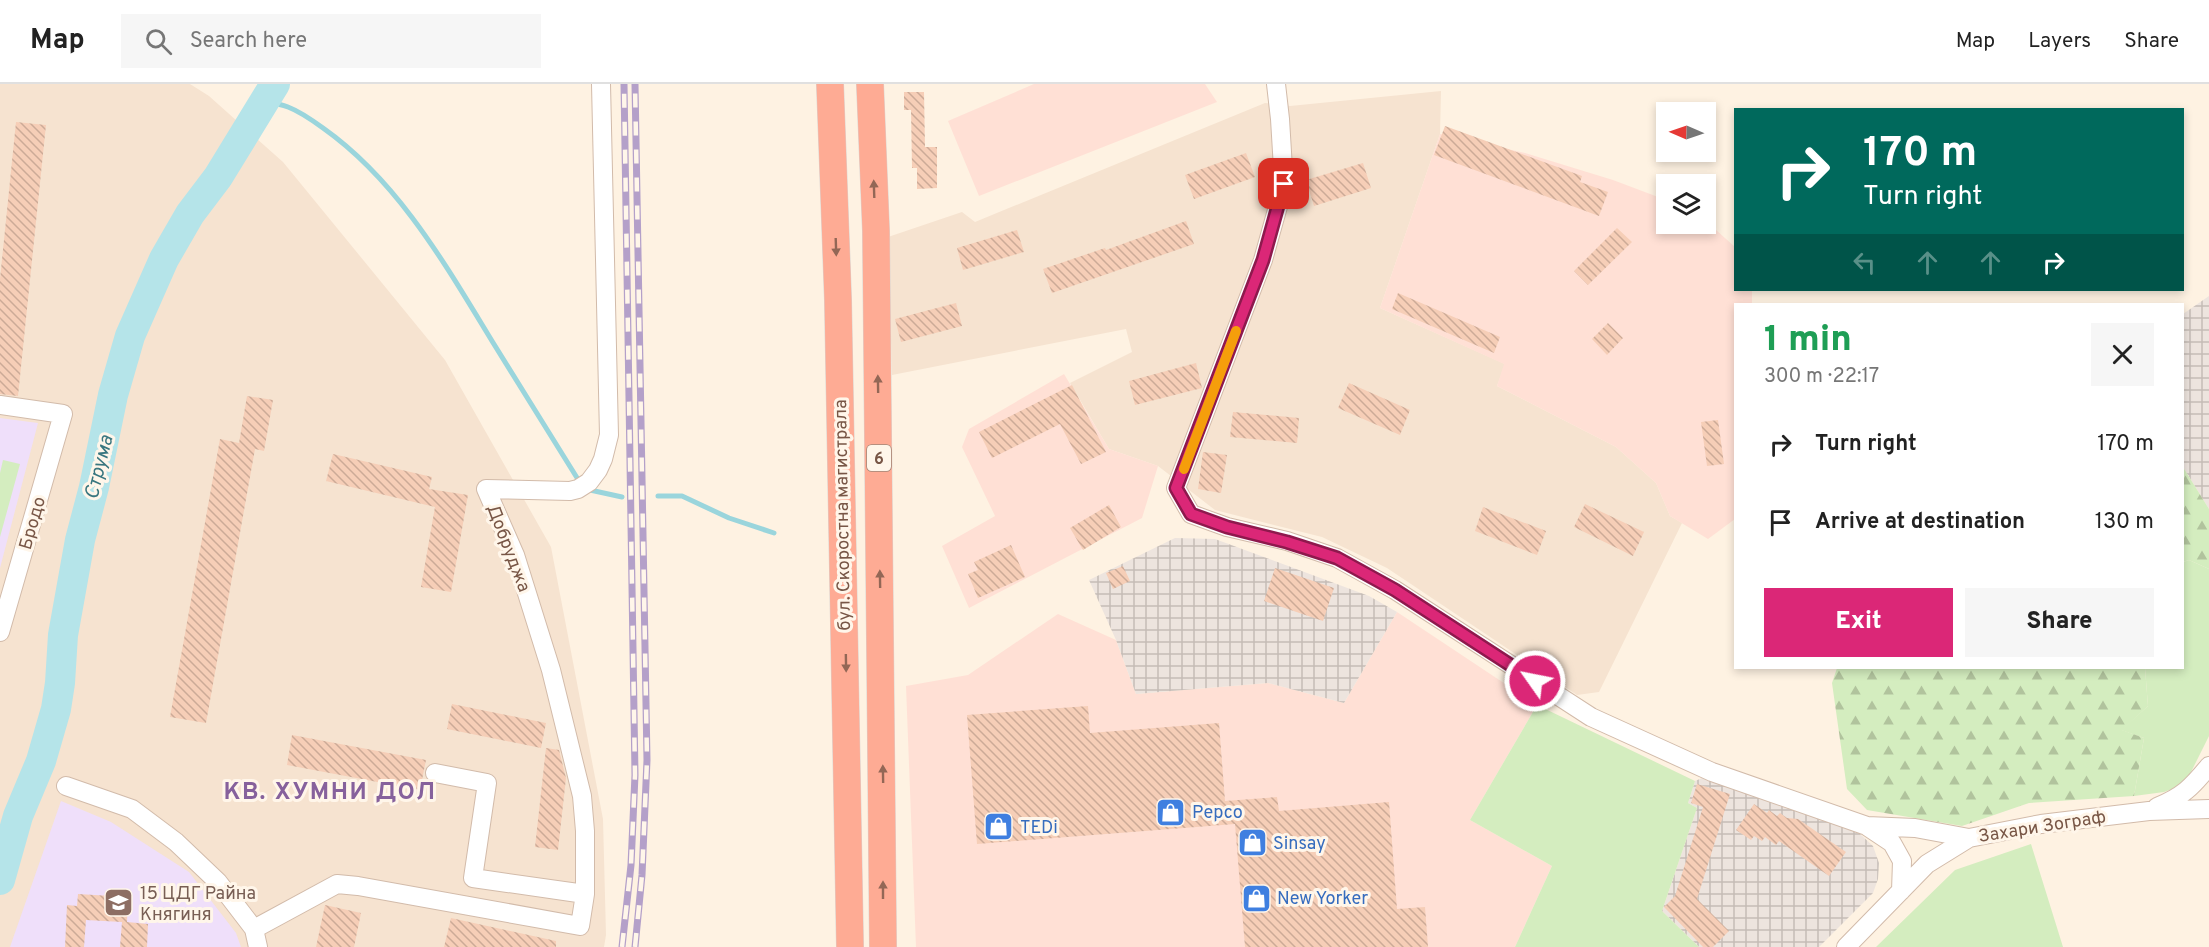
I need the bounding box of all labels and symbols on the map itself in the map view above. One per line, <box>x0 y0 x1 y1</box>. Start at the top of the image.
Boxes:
north arrow <box>1656 102 1716 162</box>
pin <box>1258 158 1309 209</box>
one-way arrow <box>870 180 879 199</box>
one-way arrow <box>831 238 840 257</box>
one-way arrow <box>873 375 883 394</box>
street label: бул. Скоростна магистрала <box>830 399 857 631</box>
water label: Струма <box>79 432 121 502</box>
road number: 6 <box>867 445 891 471</box>
street label: Бродо <box>15 494 52 553</box>
street label: Добруджа <box>480 501 535 596</box>
one-way arrow <box>875 570 885 589</box>
position arrow <box>1503 649 1567 713</box>
one-way arrow <box>841 654 850 673</box>
one-way arrow <box>878 765 887 784</box>
district label: КВ. ХУМНИ ДОЛ <box>224 778 436 808</box>
shop icon: Pepco <box>1155 796 1187 828</box>
place label: Pepco <box>1192 802 1243 825</box>
street label: Захари Зограф <box>1977 806 2108 849</box>
shop icon: TEDi <box>983 811 1015 843</box>
place label: TEDi <box>1020 817 1058 840</box>
shop icon: Sinsay <box>1236 827 1268 859</box>
place label: Sinsay <box>1273 833 1326 856</box>
one-way arrow <box>878 880 888 899</box>
shop icon: New Yorker <box>1240 882 1272 914</box>
place label: 15 ЦДГ Райна Княгиня <box>140 883 256 927</box>
school or university icon: 15 ЦДГ Райна Княгиня <box>103 887 135 919</box>
place label: New Yorker <box>1277 888 1368 911</box>

